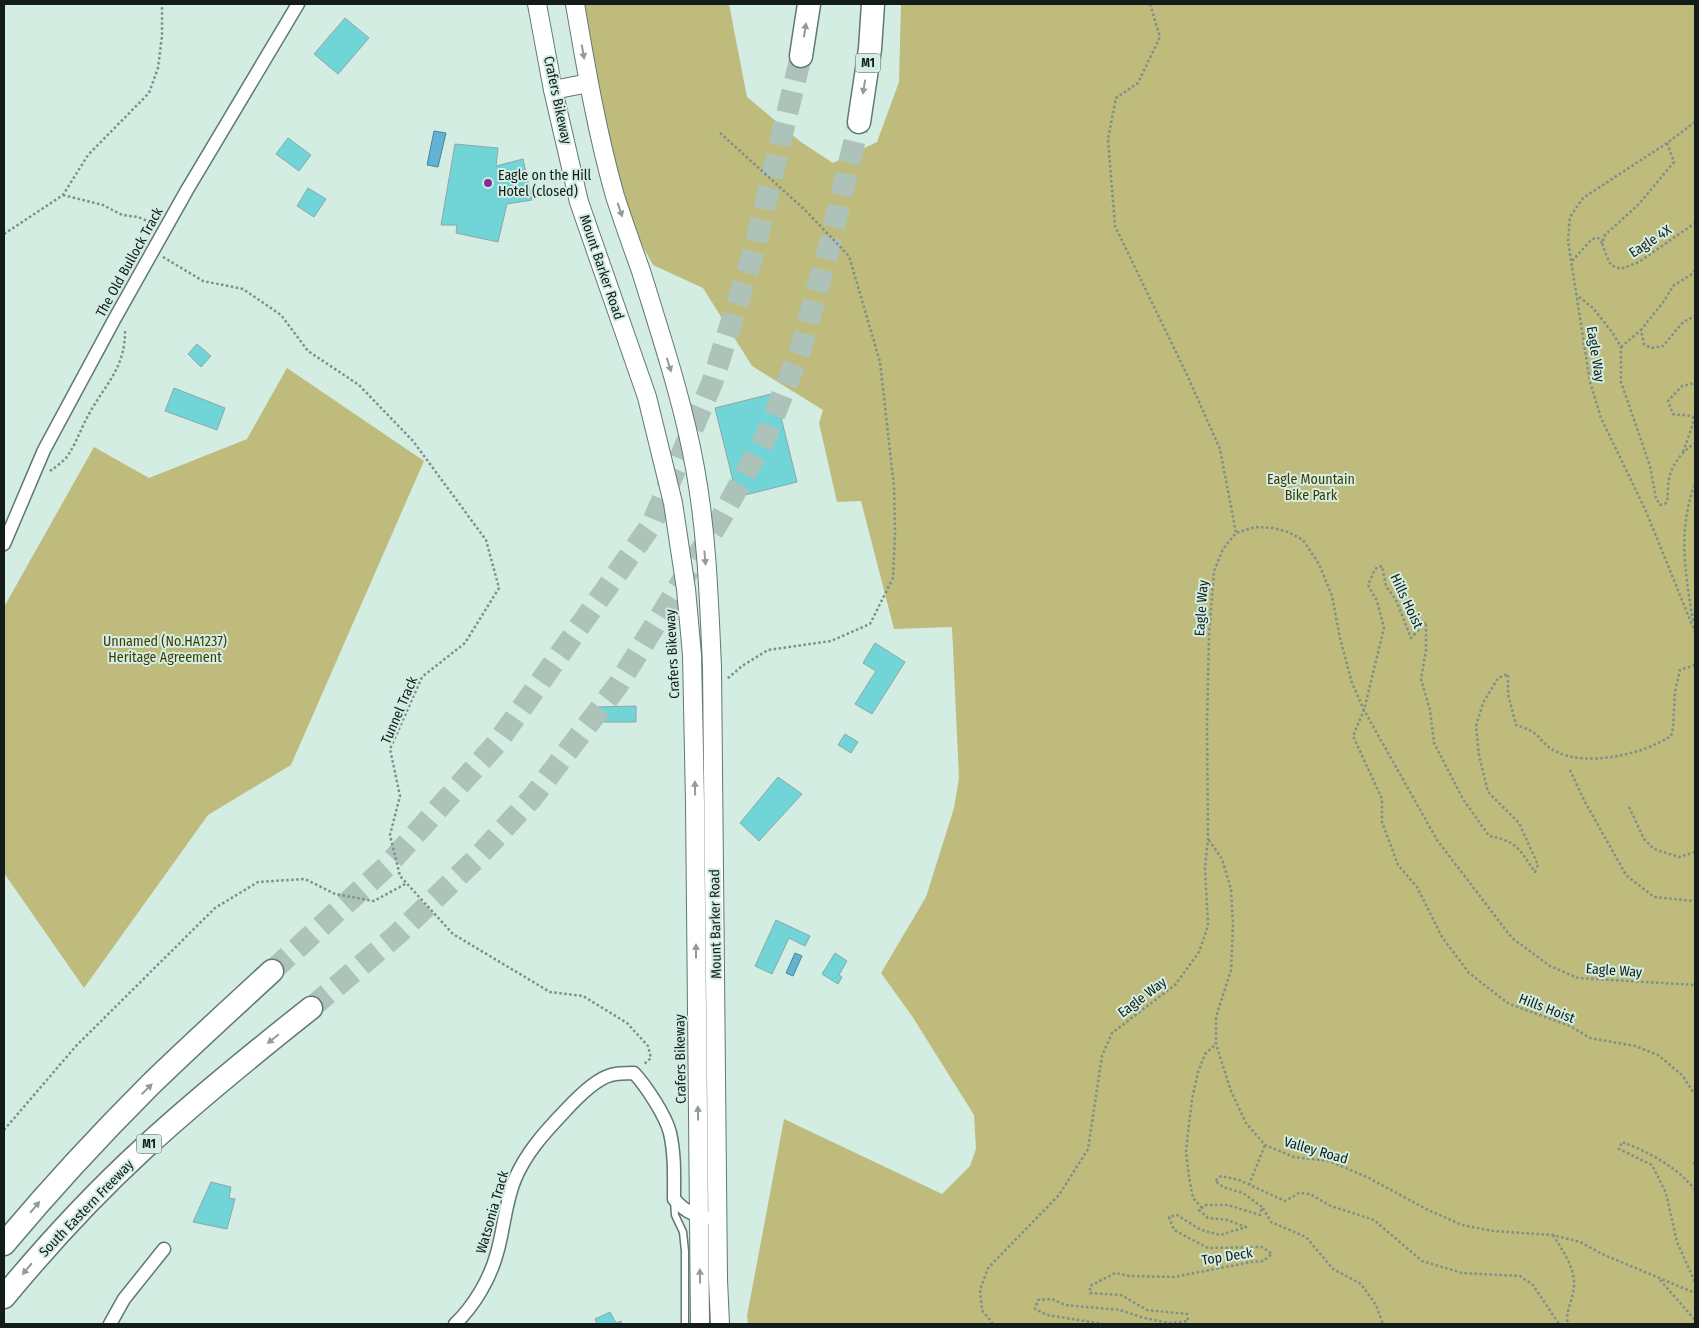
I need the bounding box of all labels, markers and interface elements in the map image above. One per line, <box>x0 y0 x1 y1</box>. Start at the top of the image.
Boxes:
one-way arrow <box>801 22 809 38</box>
one-way arrow <box>580 44 588 60</box>
road number: M1 <box>856 54 880 72</box>
street label: Crafers Bikeway <box>540 55 575 146</box>
one-way arrow <box>860 79 868 95</box>
place label: Eagle on the Hill Hotel (closed) <box>498 167 591 200</box>
marker: Eagle on the Hill Hotel (closed) <box>482 177 494 189</box>
one-way arrow <box>616 203 624 218</box>
street label: The Old Bullock Track <box>92 204 167 320</box>
street label: Mount Barker Road <box>576 212 627 322</box>
street label: Eagle 4X <box>1626 221 1675 261</box>
street label: Eagle Way <box>1583 325 1608 384</box>
one-way arrow <box>666 357 674 372</box>
park label: Eagle Mountain Bike Park <box>1267 471 1355 504</box>
one-way arrow <box>701 551 709 567</box>
street label: Hills Hoist <box>1386 571 1427 632</box>
street label: Eagle Way <box>1191 579 1212 637</box>
street label: Crafers Bikeway <box>662 608 683 699</box>
park label: Unnamed (No.HA1237) Heritage Agreement <box>103 633 227 666</box>
street label: Tunnel Track <box>378 673 421 747</box>
one-way arrow <box>691 780 699 796</box>
street label: Mount Barker Road <box>706 869 725 979</box>
one-way arrow <box>692 942 700 958</box>
street label: Eagle Way <box>1585 960 1643 981</box>
street label: Eagle Way <box>1115 973 1171 1021</box>
street label: Hills Hoist <box>1516 990 1578 1027</box>
street label: Crafers Bikeway <box>671 1013 690 1104</box>
one-way arrow <box>267 1033 280 1044</box>
one-way arrow <box>141 1083 153 1095</box>
one-way arrow <box>694 1105 702 1121</box>
street label: Valley Road <box>1282 1133 1350 1168</box>
road number: M1 <box>136 1134 162 1154</box>
street label: South Eastern Freeway <box>36 1156 138 1261</box>
street label: Watsonia Track <box>472 1168 513 1256</box>
one-way arrow <box>29 1201 41 1213</box>
street label: Top Deck <box>1200 1244 1254 1269</box>
one-way arrow <box>21 1263 33 1275</box>
one-way arrow <box>695 1267 703 1283</box>

